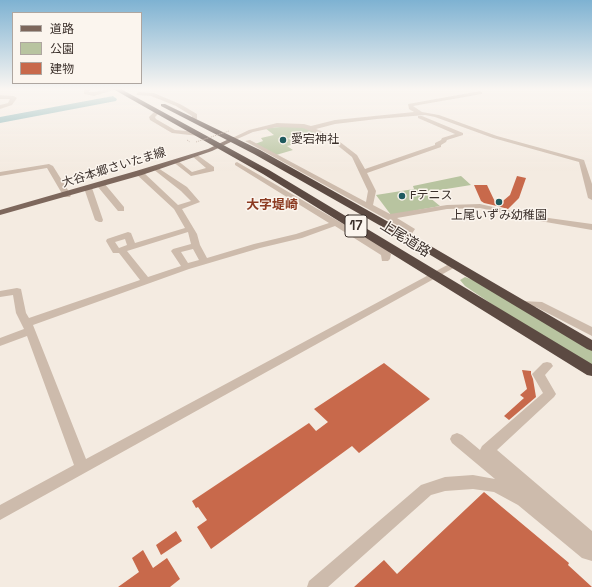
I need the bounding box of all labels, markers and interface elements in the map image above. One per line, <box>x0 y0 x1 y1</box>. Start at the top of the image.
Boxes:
legend <box>12 12 142 84</box>
text: 道路 <box>50 21 74 37</box>
text: 公園 <box>50 41 74 57</box>
text: 建物 <box>50 61 74 77</box>
place label: 愛宕神社 <box>291 133 339 147</box>
marker: 愛宕神社 <box>278 135 288 145</box>
street label: 大谷本郷さいたま線 <box>60 145 168 191</box>
place label: Fテニス <box>410 189 452 203</box>
marker: Fテニス <box>397 191 407 201</box>
district label: 大字堤崎 <box>246 197 298 213</box>
marker: 上尾いずみ幼稚園 <box>494 197 504 207</box>
place label: 上尾いずみ幼稚園 <box>451 209 547 223</box>
road number: 17 <box>345 215 367 237</box>
street label: 上尾道路 <box>377 217 433 261</box>

